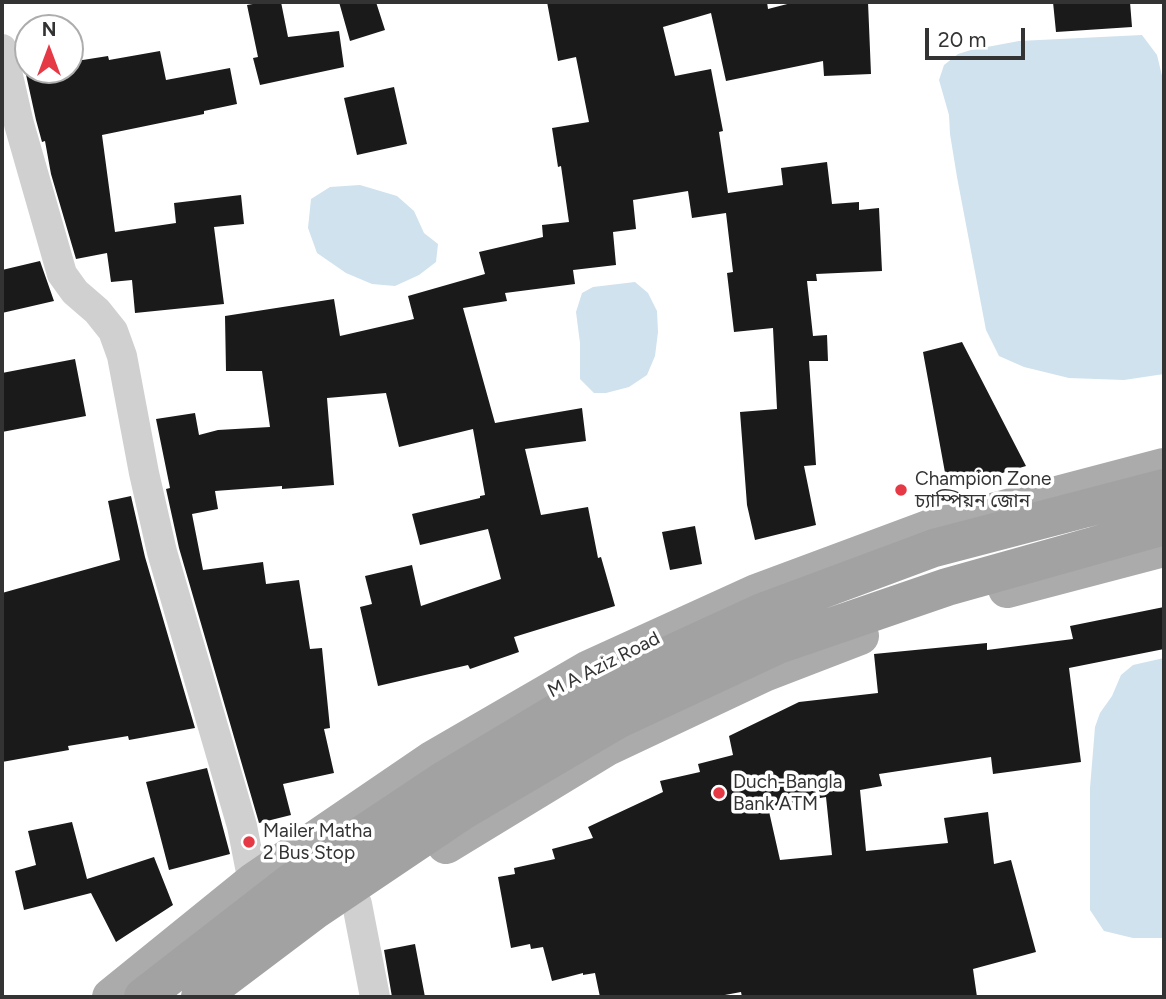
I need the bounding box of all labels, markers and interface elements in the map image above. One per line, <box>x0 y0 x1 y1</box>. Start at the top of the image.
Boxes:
north arrow <box>14 14 84 84</box>
scale bar <box>928 14 1028 58</box>
text: N <box>42 18 56 41</box>
text: 20 m <box>938 27 986 52</box>
place label: Champion Zone চ্যাম্পিয়ন জোন <box>915 468 1051 512</box>
marker: Champion Zone চ্যাম্পিয়ন জোন <box>893 482 909 498</box>
street label: M A Aziz Road <box>544 627 664 703</box>
place label: Duch-Bangla Bank ATM <box>733 771 842 815</box>
marker: Duch-Bangla Bank ATM <box>711 785 727 801</box>
place label: Mailer Matha 2 Bus Stop <box>263 820 372 864</box>
marker: Mailer Matha 2 Bus Stop <box>241 834 257 850</box>

